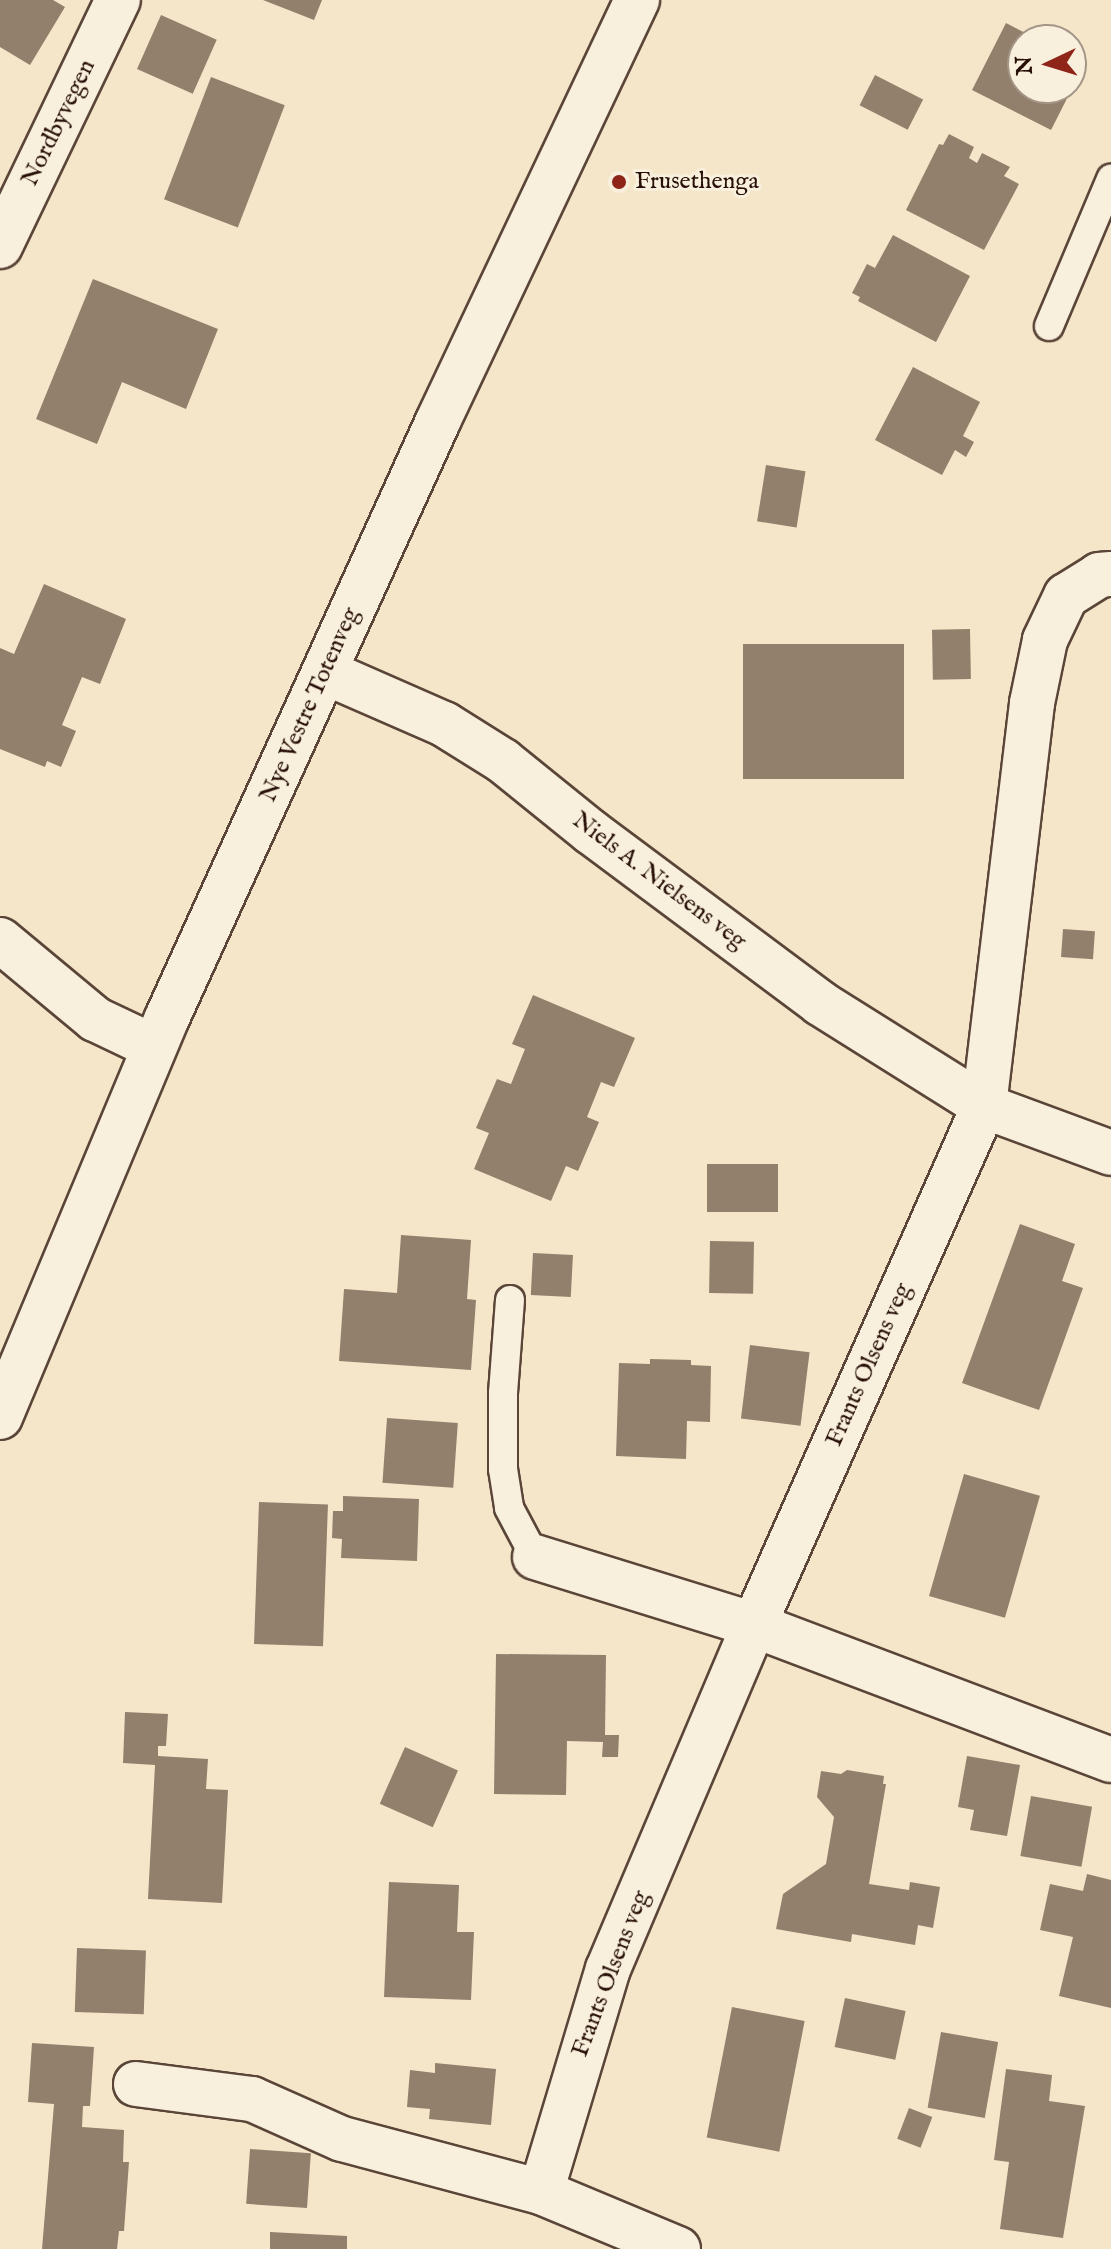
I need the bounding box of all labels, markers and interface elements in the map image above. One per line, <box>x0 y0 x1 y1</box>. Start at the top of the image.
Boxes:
north arrow <box>1007 24 1087 104</box>
street label: Nordbyvegen <box>16 55 102 191</box>
text: N <box>1010 55 1040 76</box>
place label: Frusethenga <box>635 168 759 196</box>
marker: Frusethenga <box>610 173 628 191</box>
street label: Nye Vestre Totenveg <box>254 603 366 807</box>
street label: Niels A. Nielsens veg <box>566 806 752 956</box>
street label: Frants Olsens veg <box>820 1279 918 1451</box>
street label: Frants Olsens veg <box>566 1887 656 2061</box>

